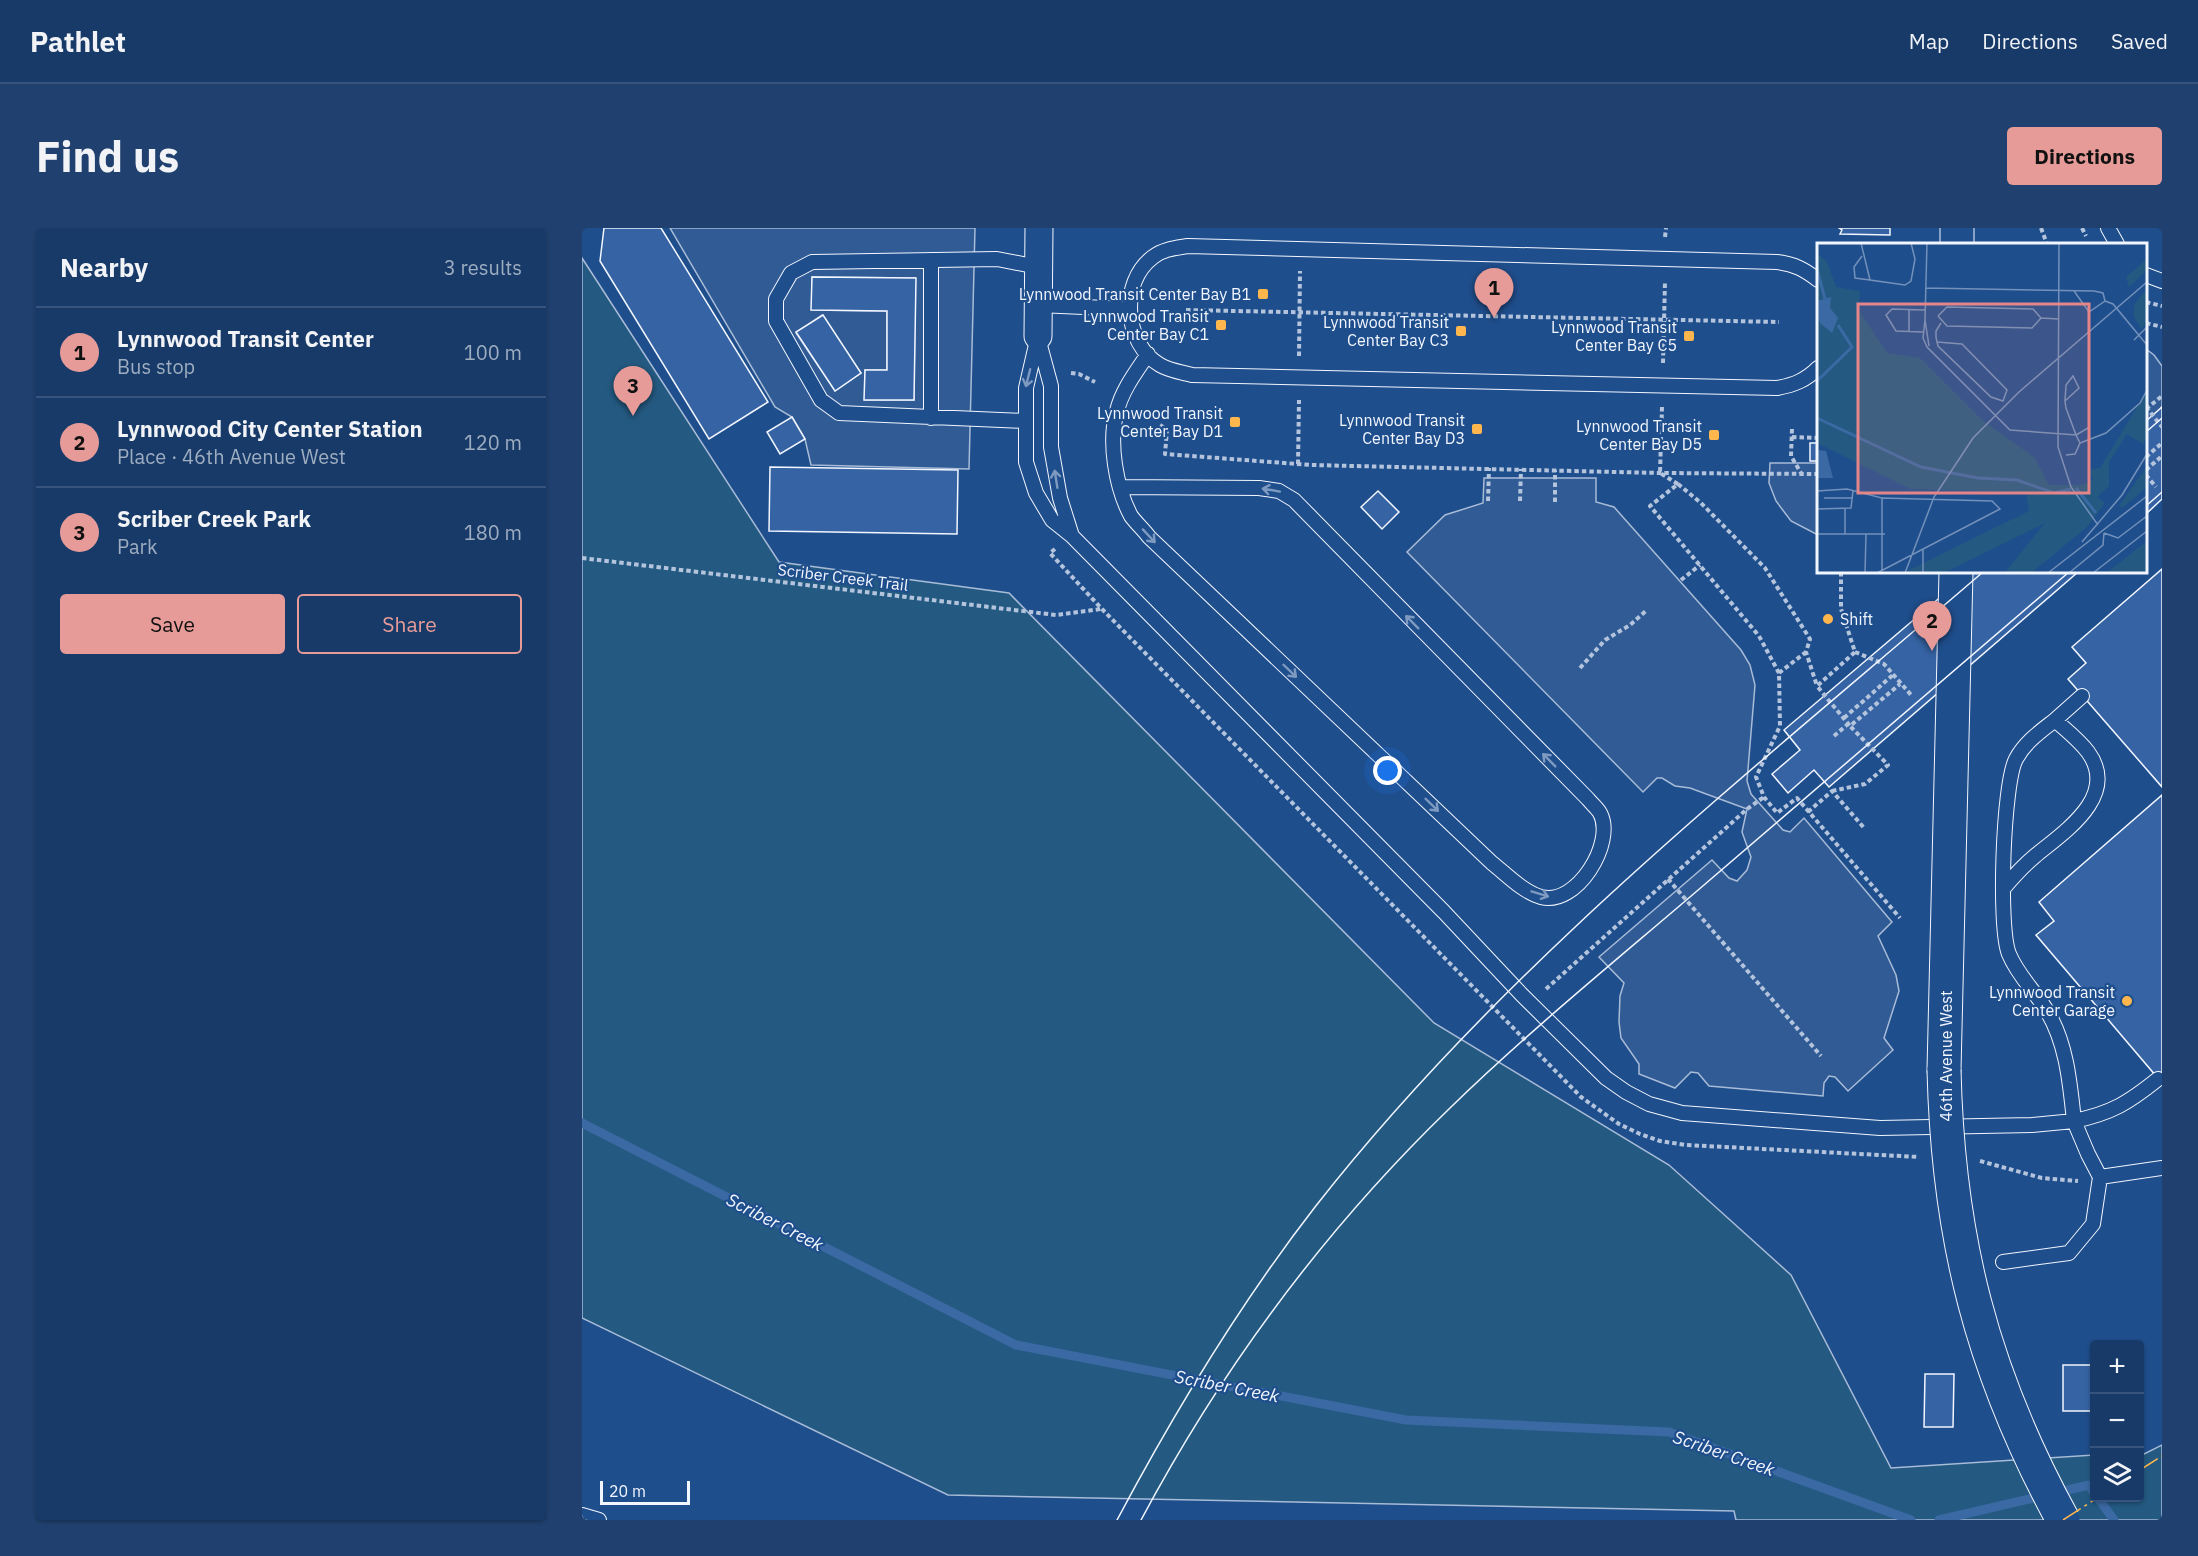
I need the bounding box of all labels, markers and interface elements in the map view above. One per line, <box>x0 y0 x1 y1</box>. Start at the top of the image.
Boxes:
text: Pathlet <box>30 23 126 60</box>
text: Map <box>1909 27 1949 55</box>
text: Directions <box>1982 27 2078 55</box>
text: Saved <box>2111 27 2168 55</box>
button: Directions <box>2007 127 2162 185</box>
text: Find us <box>36 129 179 184</box>
inset map <box>1817 243 2147 573</box>
text: Nearby <box>60 250 148 284</box>
text: 3 results <box>444 254 522 281</box>
pin: 1 <box>1474 268 1514 318</box>
place label: Lynnwood Transit Center Bay B1 <box>1019 284 1251 304</box>
marker: Lynnwood Transit Center Bay B1 <box>1256 287 1270 301</box>
place label: Lynnwood Transit Center Bay C1 <box>1083 306 1209 344</box>
place label: Lynnwood Transit Center Bay C3 <box>1323 312 1449 350</box>
place label: Lynnwood Transit Center Bay C5 <box>1551 317 1677 355</box>
marker: Lynnwood Transit Center Bay C1 <box>1214 318 1228 332</box>
text: Lynnwood Transit Center <box>117 324 374 353</box>
marker: Lynnwood Transit Center Bay C3 <box>1454 324 1468 338</box>
marker: Lynnwood Transit Center Bay C5 <box>1682 329 1696 343</box>
text: 1 <box>74 339 86 366</box>
text: 100 m <box>464 339 522 366</box>
text: Bus stop <box>117 353 195 380</box>
pin: 3 <box>614 366 652 416</box>
one-way arrow <box>1022 369 1034 388</box>
place label: Lynnwood Transit Center Bay D1 <box>1097 403 1223 441</box>
place label: Lynnwood Transit Center Bay D3 <box>1339 410 1465 448</box>
text: Lynnwood City Center Station <box>117 414 423 443</box>
marker: Lynnwood Transit Center Bay D1 <box>1228 415 1242 429</box>
place label: Lynnwood Transit Center Bay D5 <box>1576 416 1702 454</box>
marker: Lynnwood Transit Center Bay D3 <box>1470 422 1484 436</box>
marker: Lynnwood Transit Center Bay D5 <box>1707 428 1721 442</box>
text: 2 <box>74 429 86 456</box>
text: 120 m <box>464 429 522 456</box>
text: Place · 46th Avenue West <box>117 443 346 470</box>
one-way arrow <box>1051 470 1062 490</box>
one-way arrow <box>1262 485 1281 496</box>
text: Scriber Creek Park <box>117 504 311 533</box>
text: 3 <box>74 519 86 546</box>
text: 180 m <box>464 519 522 546</box>
one-way arrow <box>1142 529 1157 544</box>
text: Park <box>117 533 157 560</box>
street label: Scriber Creek Trail <box>776 559 910 595</box>
button: Save <box>60 594 285 654</box>
button: Share <box>297 594 522 654</box>
pin: 2 <box>1912 602 1952 651</box>
place label: Shift <box>1840 609 1873 629</box>
marker: Shift <box>1821 612 1835 626</box>
one-way arrow <box>1405 614 1419 629</box>
one-way arrow <box>1283 664 1298 678</box>
one-way arrow <box>1542 753 1557 768</box>
your location <box>1373 756 1402 785</box>
one-way arrow <box>1424 798 1439 813</box>
one-way arrow <box>1530 889 1549 900</box>
place label: Lynnwood Transit Center Garage <box>1989 982 2115 1020</box>
street label: 46th Avenue West <box>1936 991 1956 1121</box>
marker: Lynnwood Transit Center Garage <box>2120 994 2134 1008</box>
water label: Scriber Creek <box>723 1188 828 1257</box>
map controls <box>2090 1340 2144 1502</box>
button: + <box>2090 1340 2144 1394</box>
water label: Scriber Creek <box>1173 1365 1282 1408</box>
button: − <box>2090 1394 2144 1448</box>
water label: Scriber Creek <box>1670 1425 1778 1481</box>
button: layers <box>2090 1448 2144 1502</box>
scale bar <box>600 1478 690 1506</box>
text: 20 m <box>609 1481 646 1501</box>

